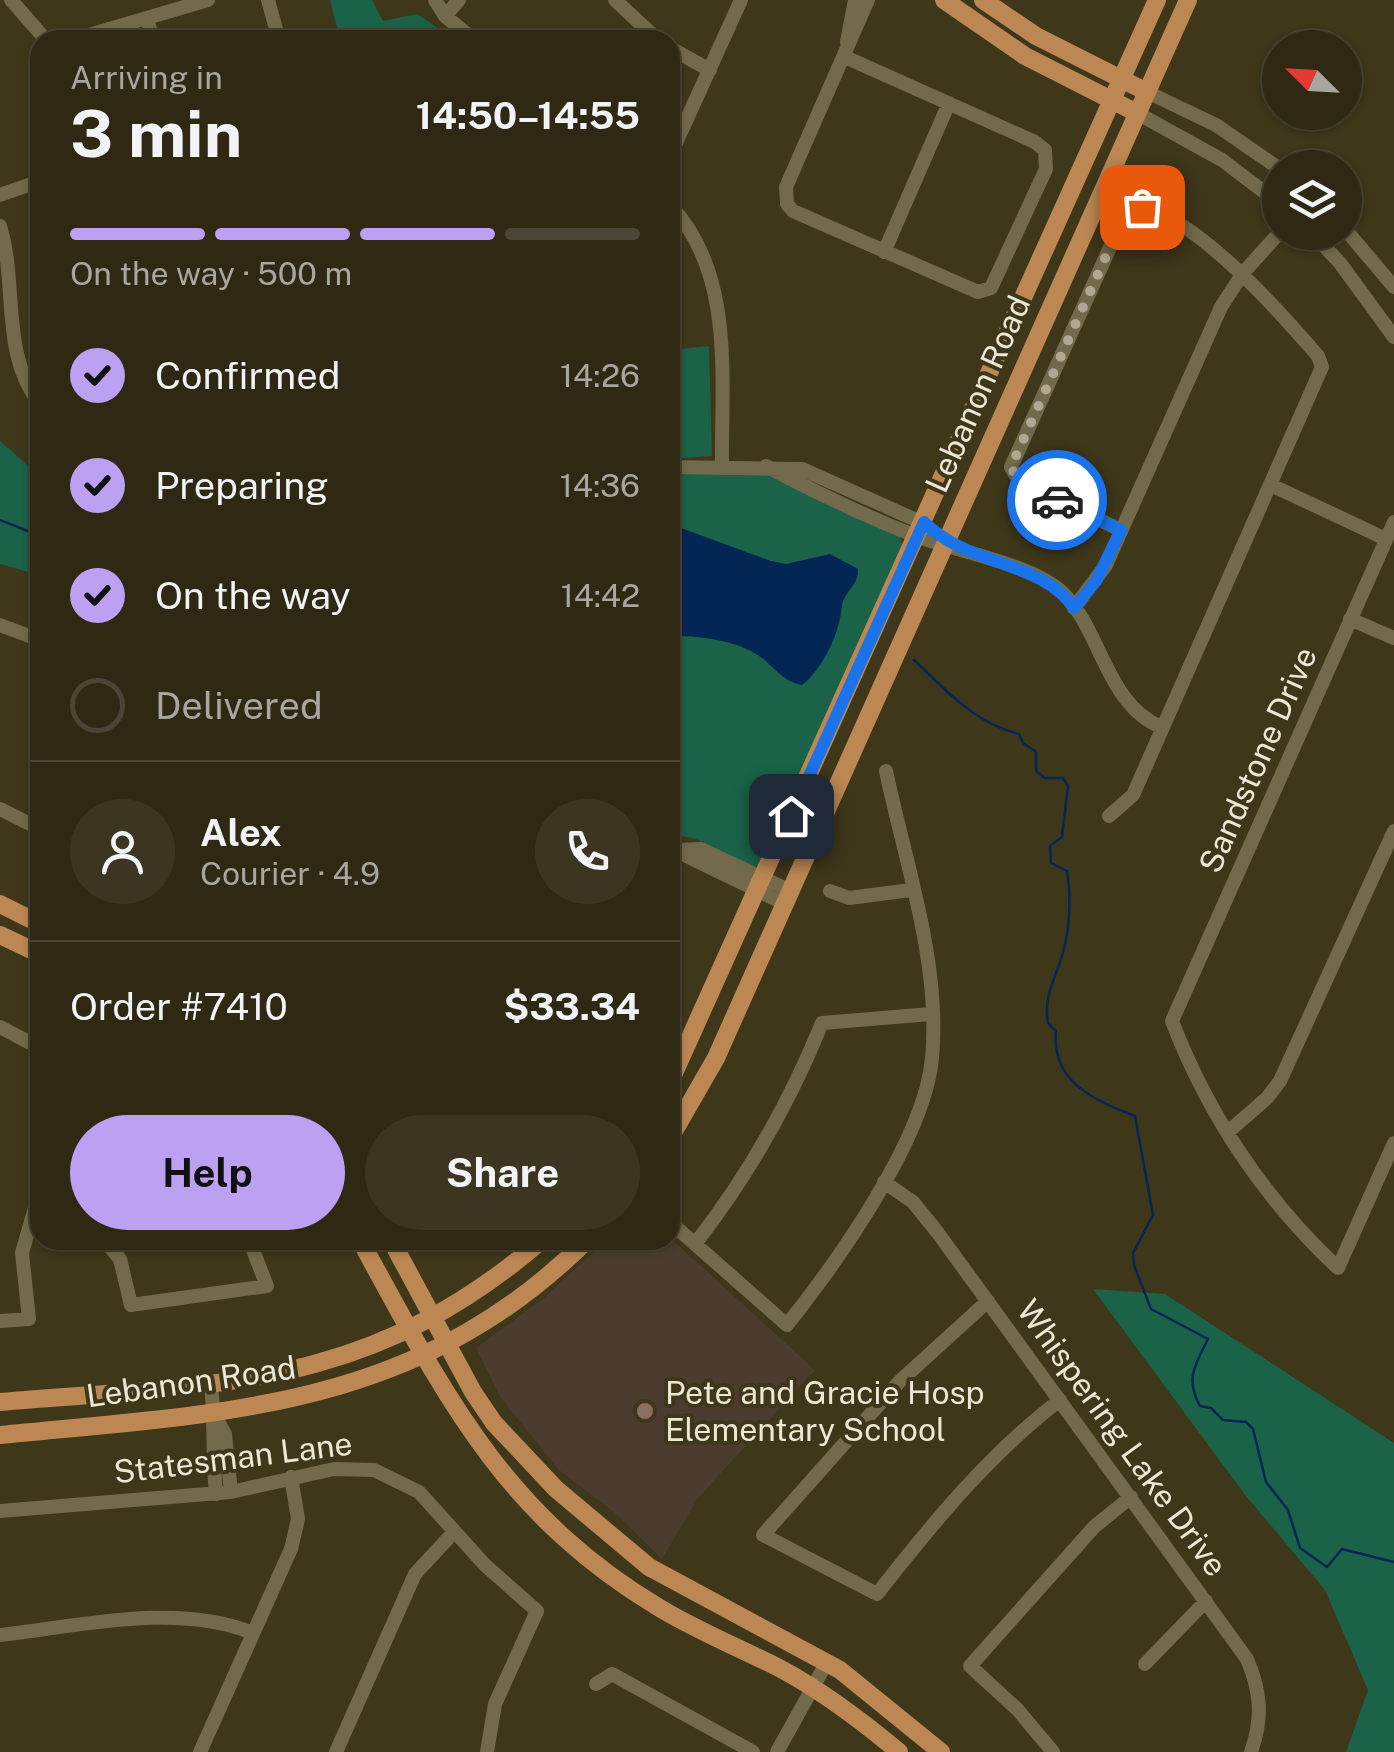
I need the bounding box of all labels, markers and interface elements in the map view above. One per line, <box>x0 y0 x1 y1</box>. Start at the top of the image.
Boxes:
north arrow <box>1262 30 1362 130</box>
map controls <box>1262 30 1362 250</box>
text: Arriving in <box>70 59 223 96</box>
text: 14:50–14:55 <box>416 93 640 138</box>
text: 3 min <box>70 95 242 172</box>
button: layers <box>1262 150 1362 250</box>
pin <box>1100 165 1185 250</box>
icon: bag <box>1115 180 1170 235</box>
text: On the way · 500 m <box>70 255 352 292</box>
street label: Lebanon Road <box>918 290 1037 498</box>
icon: check <box>70 348 125 403</box>
text: Confirmed <box>155 353 340 398</box>
text: 14:26 <box>560 357 640 394</box>
courier <box>1007 450 1107 550</box>
icon: check <box>70 458 125 513</box>
text: Preparing <box>155 463 329 508</box>
text: 14:36 <box>560 467 640 504</box>
icon: car <box>1030 473 1085 528</box>
icon: check <box>70 568 125 623</box>
text: On the way <box>155 573 351 618</box>
text: 14:42 <box>561 577 640 614</box>
street label: Sandstone Drive <box>1191 641 1324 878</box>
text: Delivered <box>155 683 323 728</box>
pin <box>749 774 834 859</box>
icon: home <box>764 789 819 844</box>
button: person <box>70 799 175 904</box>
button: phone <box>535 799 640 904</box>
text: Alex <box>200 810 282 855</box>
text: Courier · 4.9 <box>200 855 380 892</box>
text: Order #7410 <box>70 984 288 1029</box>
text: $33.34 <box>503 984 640 1029</box>
button: Help <box>70 1115 345 1230</box>
button: Share <box>365 1115 640 1230</box>
street label: Whispering Lake Drive <box>1010 1292 1235 1583</box>
street label: Lebanon Road <box>84 1348 298 1415</box>
place label: Pete and Gracie Hosp Elementary School <box>665 1374 985 1448</box>
marker: Pete and Gracie Hosp Elementary School <box>634 1400 656 1422</box>
street label: Statesman Lane <box>111 1425 354 1491</box>

